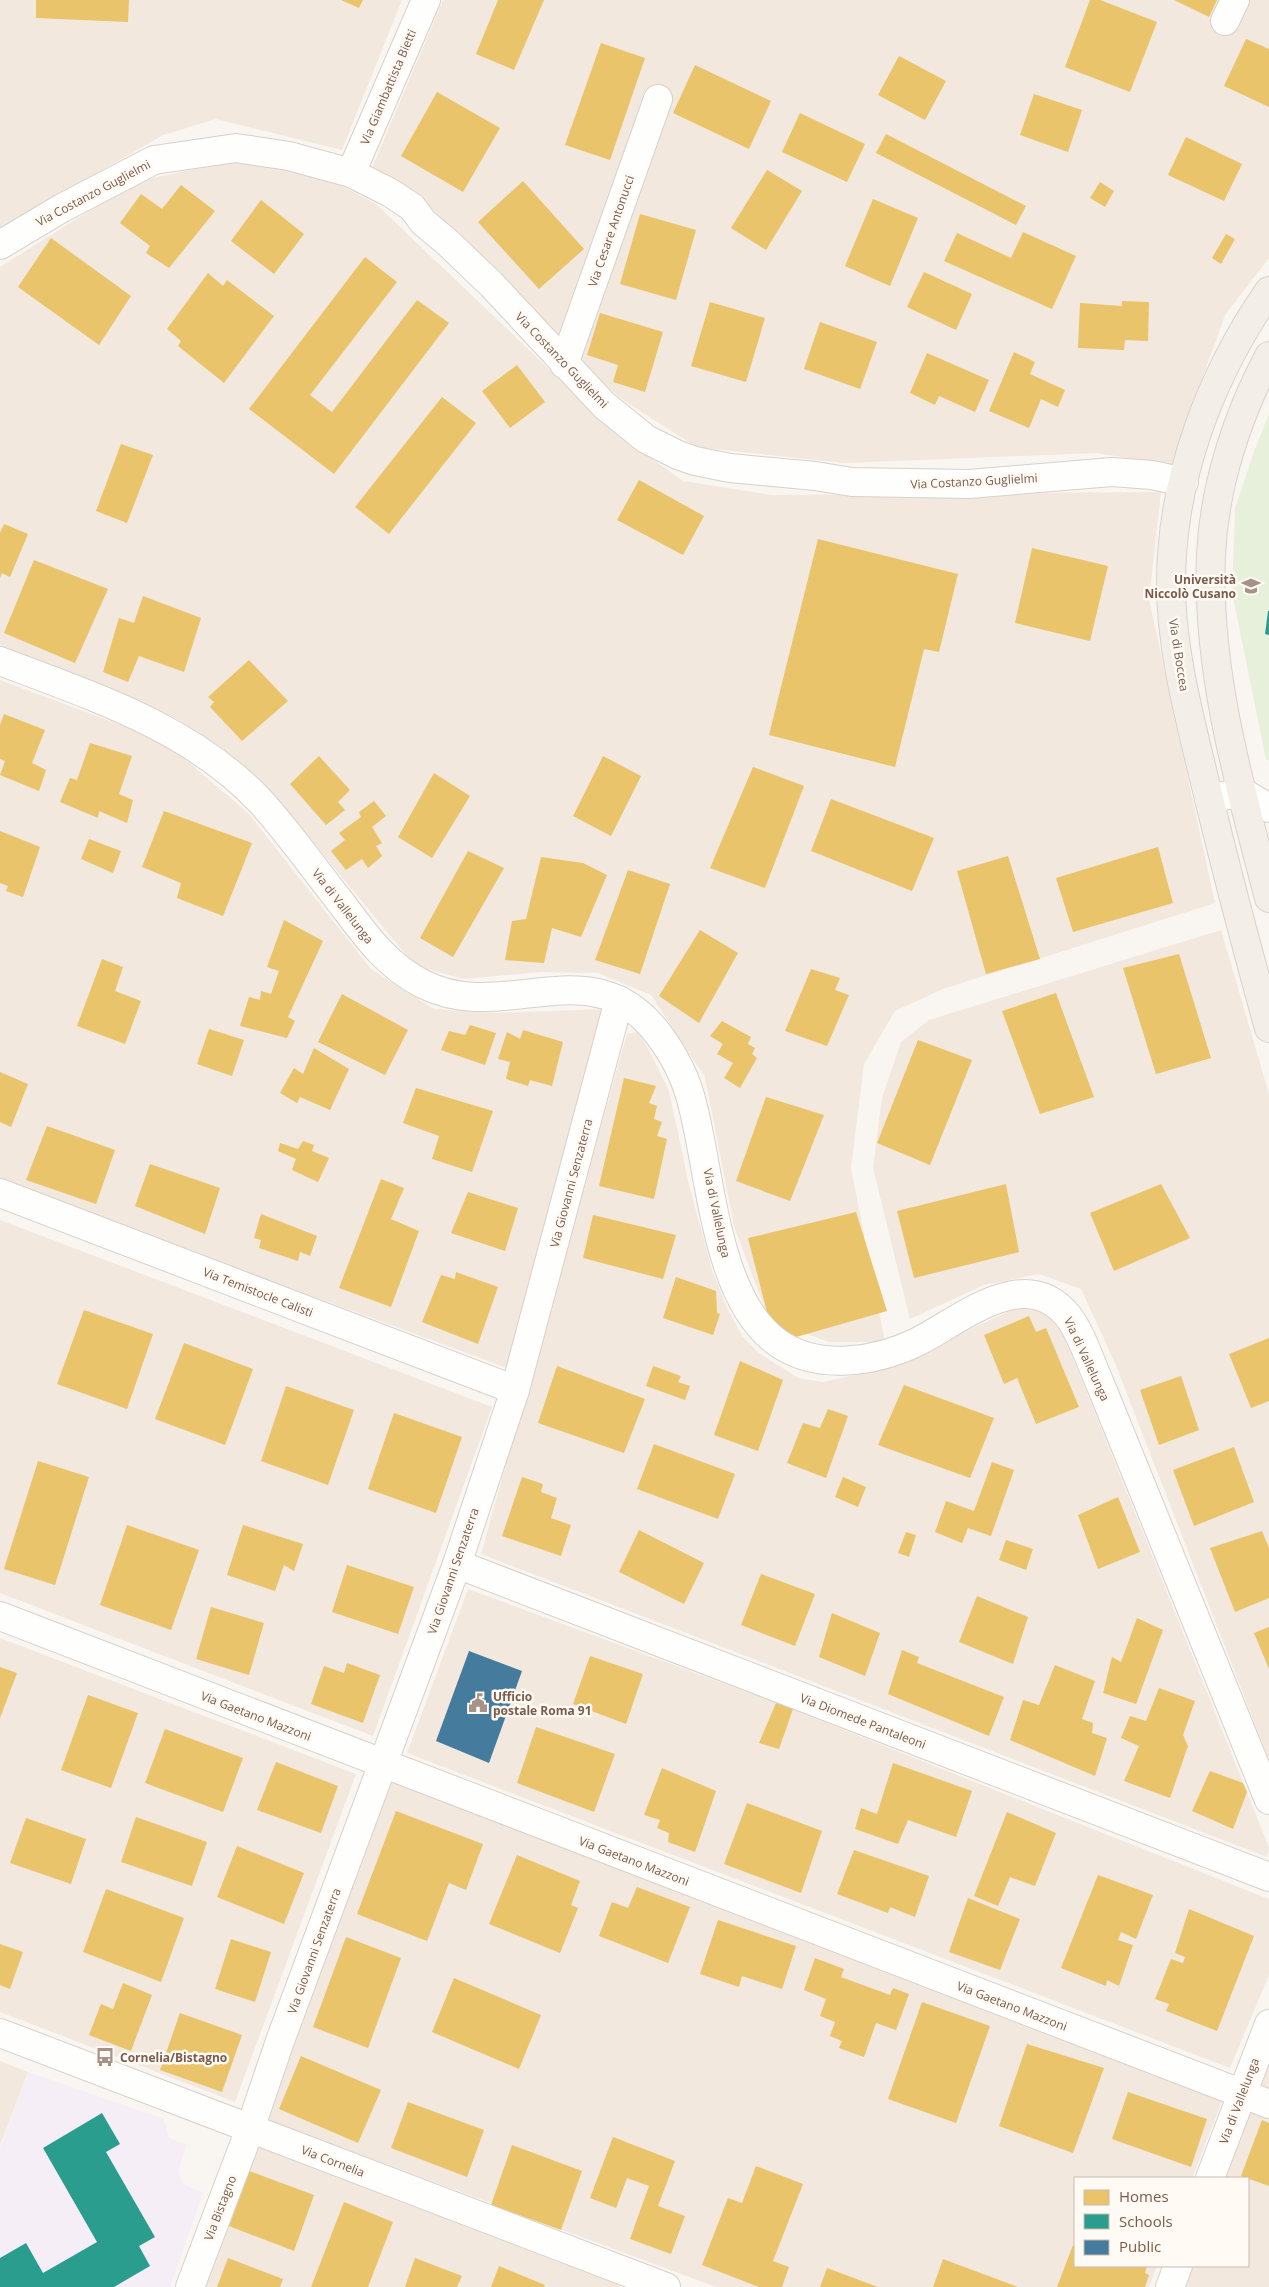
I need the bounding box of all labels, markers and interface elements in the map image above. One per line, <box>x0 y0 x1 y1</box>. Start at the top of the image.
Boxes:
street label: Via Giambattista Bietti <box>356 27 420 147</box>
street label: Via Costanzo Guglielmi <box>33 156 153 230</box>
street label: Via Cesare Antonucci <box>584 173 638 289</box>
street label: Via Costanzo Guglielmi <box>512 308 612 412</box>
street label: Via Costanzo Guglielmi <box>910 469 1038 493</box>
place label: Università Niccolò Cusano <box>1145 571 1236 602</box>
school or university icon: Università Niccolò Cusano <box>1240 575 1262 597</box>
street label: Via di Boccea <box>1165 617 1193 693</box>
street label: Via di Vallelunga <box>308 865 378 947</box>
street label: Via Giovanni Senzaterra <box>546 1117 596 1249</box>
street label: Via di Vallelunga <box>699 1167 735 1259</box>
street label: Via Temistocle Calisti <box>201 1263 315 1321</box>
street label: Via di Vallelunga <box>1060 1314 1114 1404</box>
street label: Via Giovanni Senzaterra <box>423 1505 483 1637</box>
street label: Via Gaetano Mazzoni <box>198 1687 314 1745</box>
place label: Ufficio postale Roma 91 <box>493 1688 592 1719</box>
street label: Via Diomede Pantaleoni <box>798 1689 928 1753</box>
public building icon: Ufficio postale Roma 91 <box>467 1692 489 1714</box>
street label: Via Gaetano Mazzoni <box>576 1832 692 1890</box>
street label: Via Giovanni Senzaterra <box>283 1886 345 2016</box>
street label: Via Gaetano Mazzoni <box>954 1977 1070 2035</box>
bus stop icon: Cornelia/Bistagno <box>94 2046 116 2068</box>
place label: Cornelia/Bistagno <box>120 2049 227 2066</box>
street label: Via di Vallelunga <box>1215 2055 1263 2147</box>
street label: Via Cornelia <box>299 2141 367 2181</box>
street label: Via Bistagno <box>200 2173 240 2243</box>
legend <box>1074 2177 1249 2267</box>
text: Homes <box>1119 2186 1169 2206</box>
text: Schools <box>1119 2211 1173 2231</box>
text: Public <box>1119 2236 1161 2256</box>

